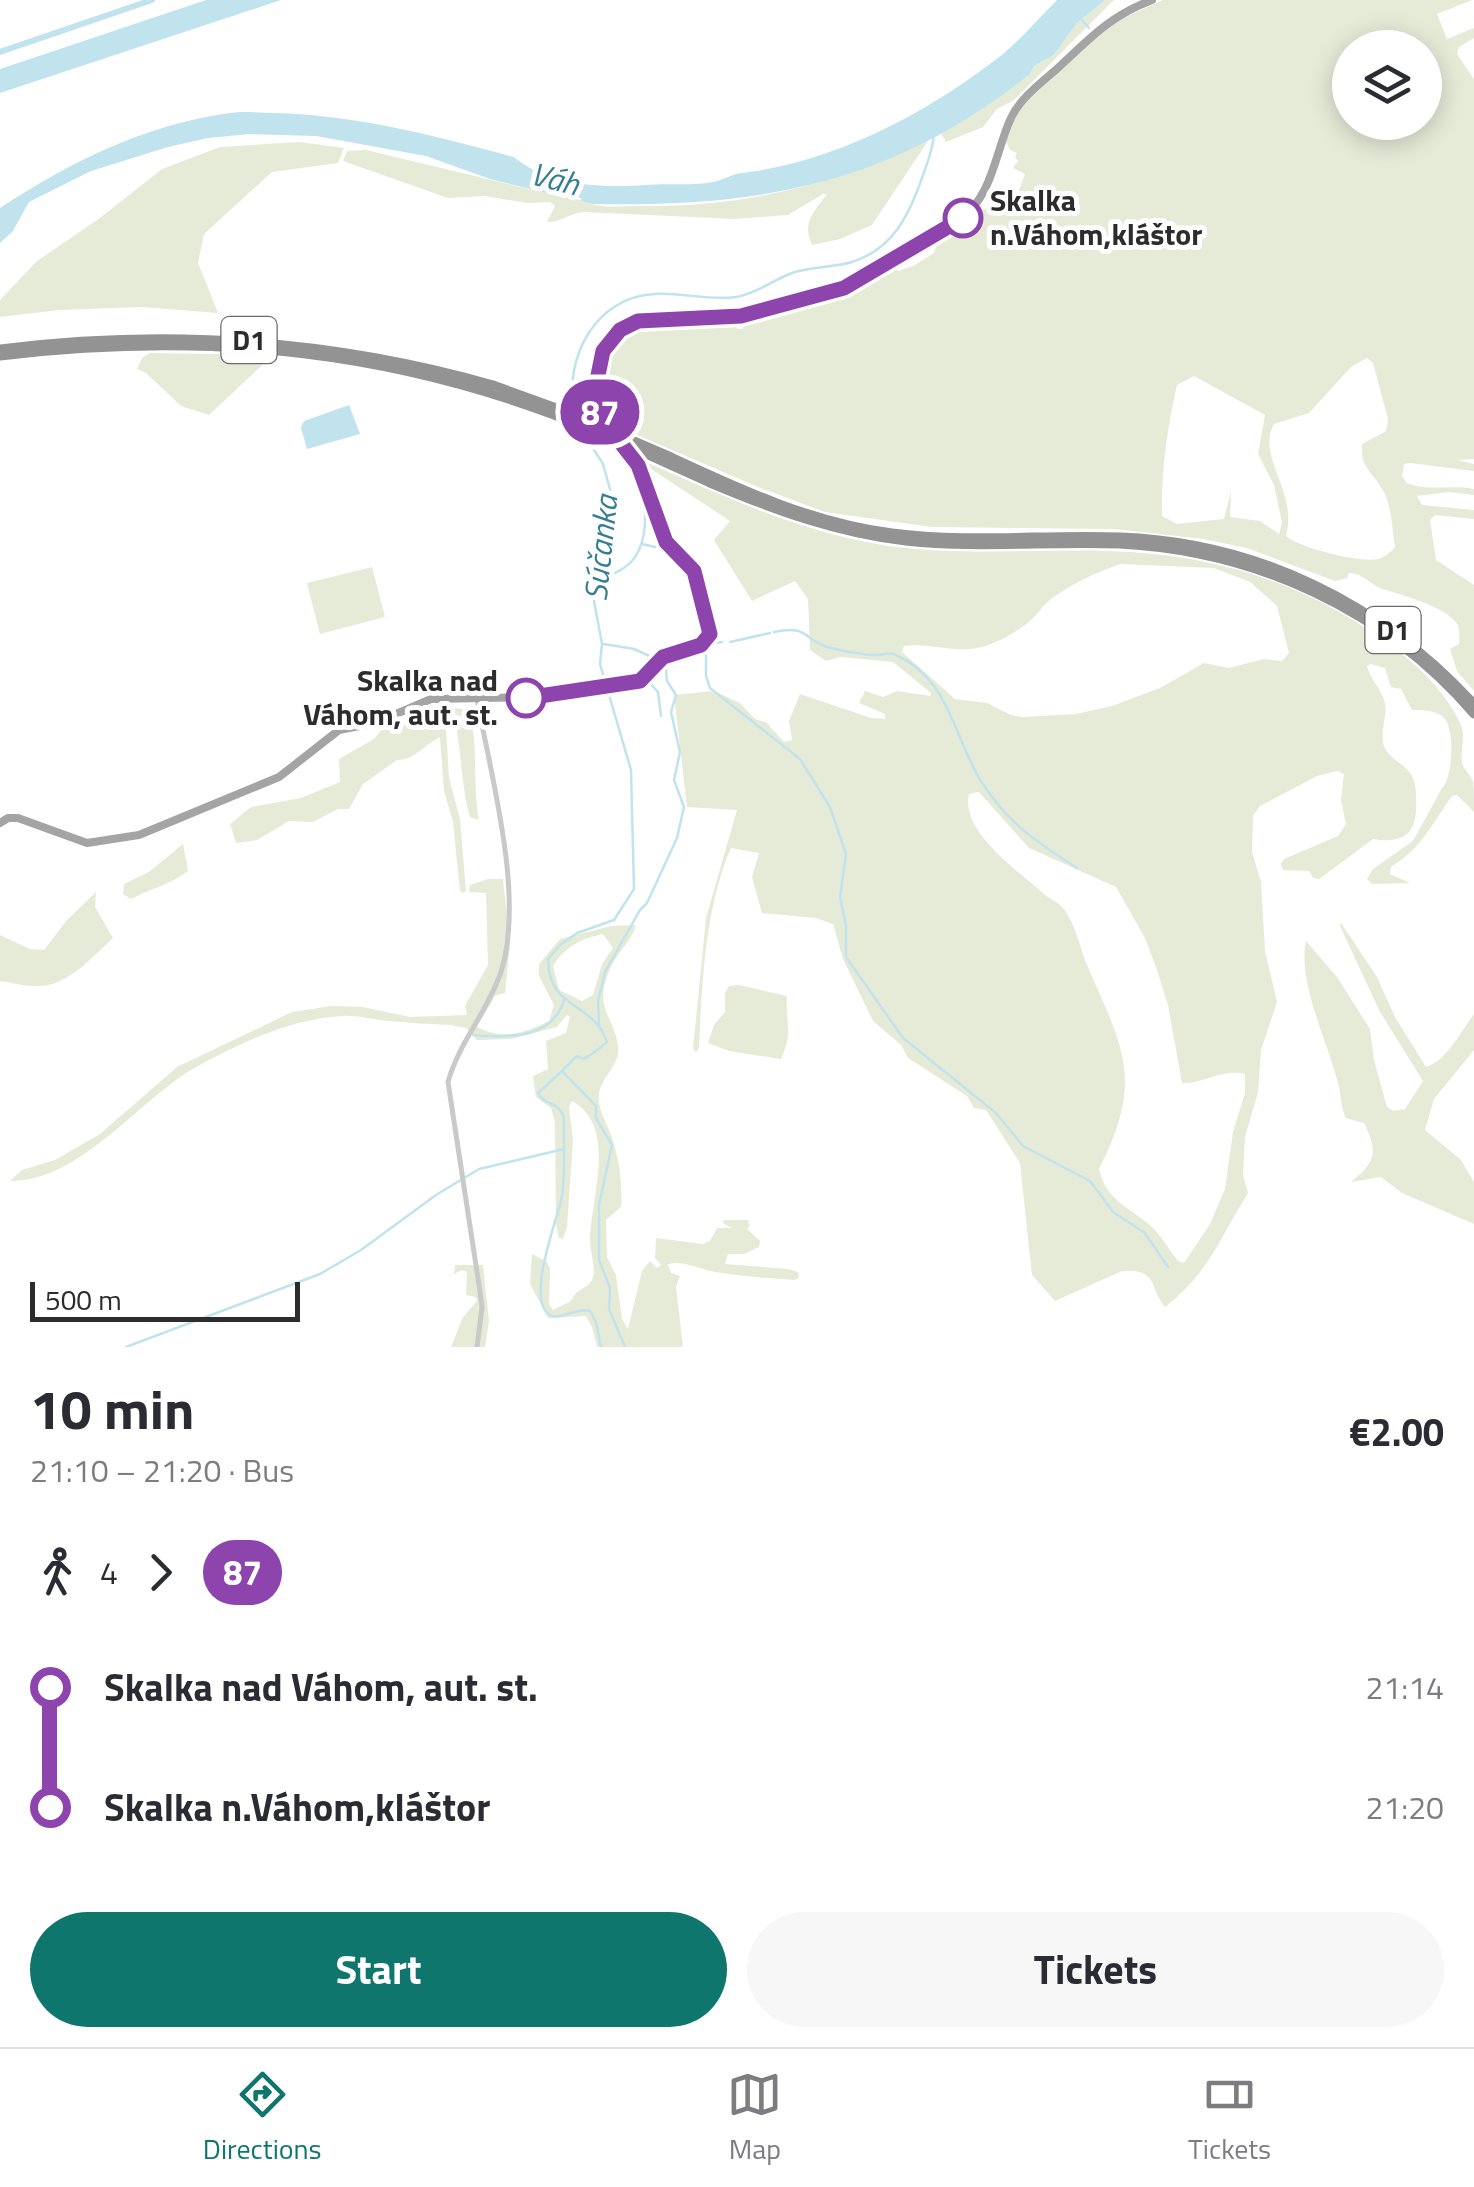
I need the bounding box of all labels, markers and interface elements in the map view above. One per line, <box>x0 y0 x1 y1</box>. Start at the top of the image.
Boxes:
map controls <box>1332 30 1442 140</box>
button: layers <box>1332 30 1442 140</box>
water label: Váh <box>526 149 586 207</box>
place label: Skalka n.Váhom,kláštor <box>990 177 1203 257</box>
marker: Skalka n.Váhom,kláštor <box>944 199 982 237</box>
road number: D1 <box>222 317 276 363</box>
line badge: 87 <box>555 380 645 444</box>
text: 87 <box>580 385 620 439</box>
water label: Súčanka <box>571 491 630 603</box>
road number: D1 <box>1366 607 1420 653</box>
place label: Skalka nad Váhom, aut. st. <box>303 657 498 737</box>
marker: Skalka nad Váhom, aut. st. <box>507 679 545 717</box>
scale bar <box>30 1277 300 1322</box>
text: 500 m <box>45 1278 122 1321</box>
text: 10 min <box>30 1367 194 1450</box>
text: €2.00 <box>1349 1403 1444 1461</box>
text: 21:10 – 21:20 · Bus <box>30 1446 294 1494</box>
icon: walk <box>30 1545 85 1600</box>
icon: forward <box>133 1545 188 1600</box>
text: 87 <box>223 1545 262 1599</box>
text: 4 <box>100 1548 118 1596</box>
text: Skalka nad Váhom, aut. st. <box>104 1658 538 1716</box>
text: 21:14 <box>1365 1663 1444 1711</box>
text: Skalka n.Váhom,kláštor <box>104 1778 490 1836</box>
text: 21:20 <box>1365 1783 1444 1831</box>
button: Start <box>30 1912 727 2027</box>
button: Tickets <box>747 1912 1444 2027</box>
tab: Directions <box>203 2067 322 2170</box>
tab: Map <box>727 2067 782 2170</box>
tab: Tickets <box>1188 2067 1271 2170</box>

